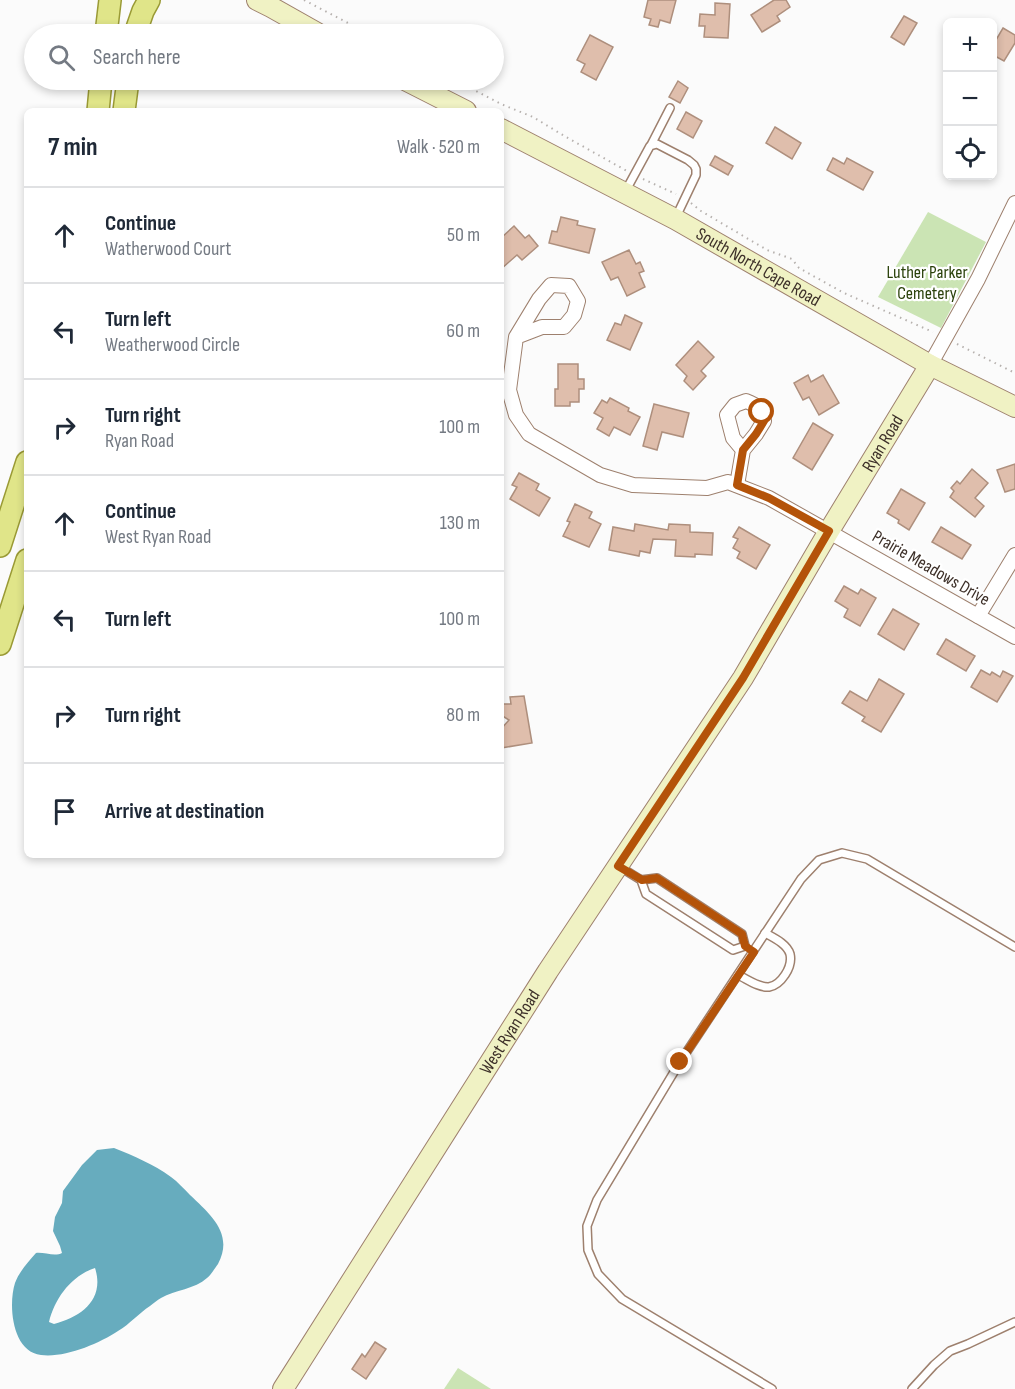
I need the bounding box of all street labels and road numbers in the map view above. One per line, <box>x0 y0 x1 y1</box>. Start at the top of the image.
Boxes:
street label: South North Cape Road <box>692 223 824 311</box>
street label: Ryan Road <box>857 411 908 475</box>
street label: Prairie Meadows Drive <box>869 526 993 610</box>
street label: West Ryan Road <box>475 986 544 1078</box>

